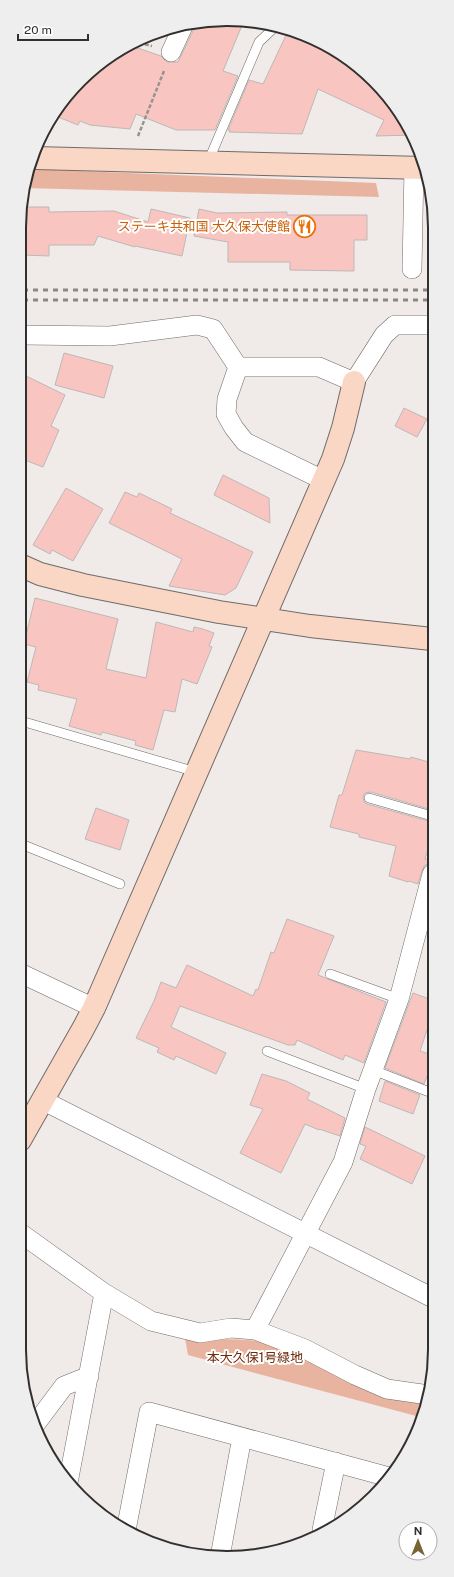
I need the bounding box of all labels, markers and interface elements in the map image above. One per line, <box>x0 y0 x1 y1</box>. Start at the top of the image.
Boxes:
scale bar <box>18 16 88 42</box>
text: 20 m <box>24 23 52 37</box>
restaurant icon: ステーキ共和国 大久保大使館 <box>292 213 318 239</box>
place label: ステーキ共和国 大久保大使館 <box>118 219 290 234</box>
park label: 本大久保1号緑地 <box>207 1350 303 1365</box>
north arrow <box>398 1521 438 1561</box>
text: N <box>414 1525 422 1537</box>

